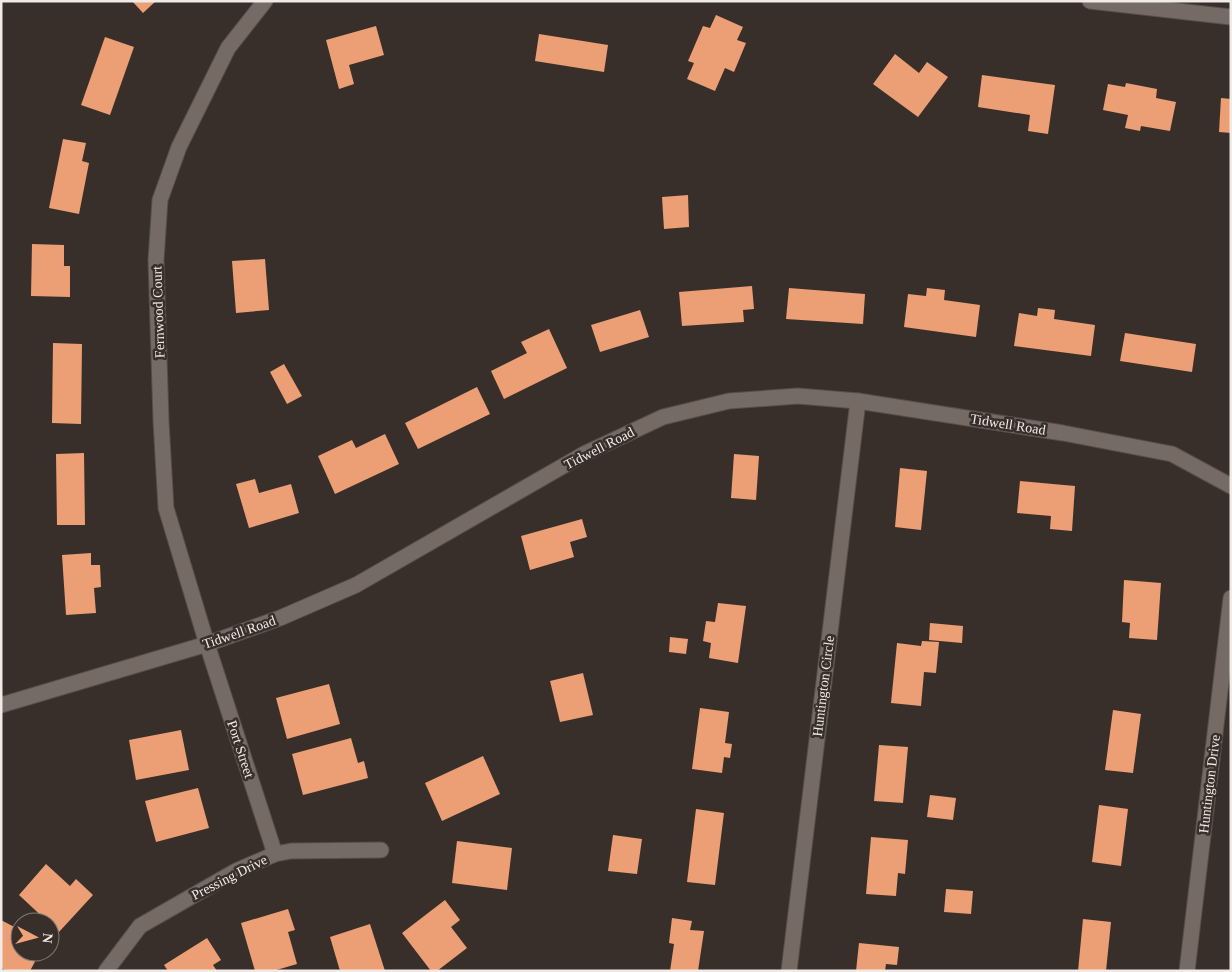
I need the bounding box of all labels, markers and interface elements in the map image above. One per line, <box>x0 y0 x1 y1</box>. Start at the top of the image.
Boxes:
street label: Fernwood Court <box>149 266 168 358</box>
street label: Tidwell Road <box>969 411 1047 438</box>
street label: Tidwell Road <box>562 424 637 472</box>
street label: Tidwell Road <box>201 613 278 652</box>
street label: Huntington Circle <box>810 635 837 737</box>
street label: Port Street <box>224 719 257 780</box>
street label: Huntington Drive <box>1196 734 1223 834</box>
street label: Pressing Drive <box>189 852 270 903</box>
north arrow <box>10 912 60 962</box>
text: N <box>39 932 55 944</box>

